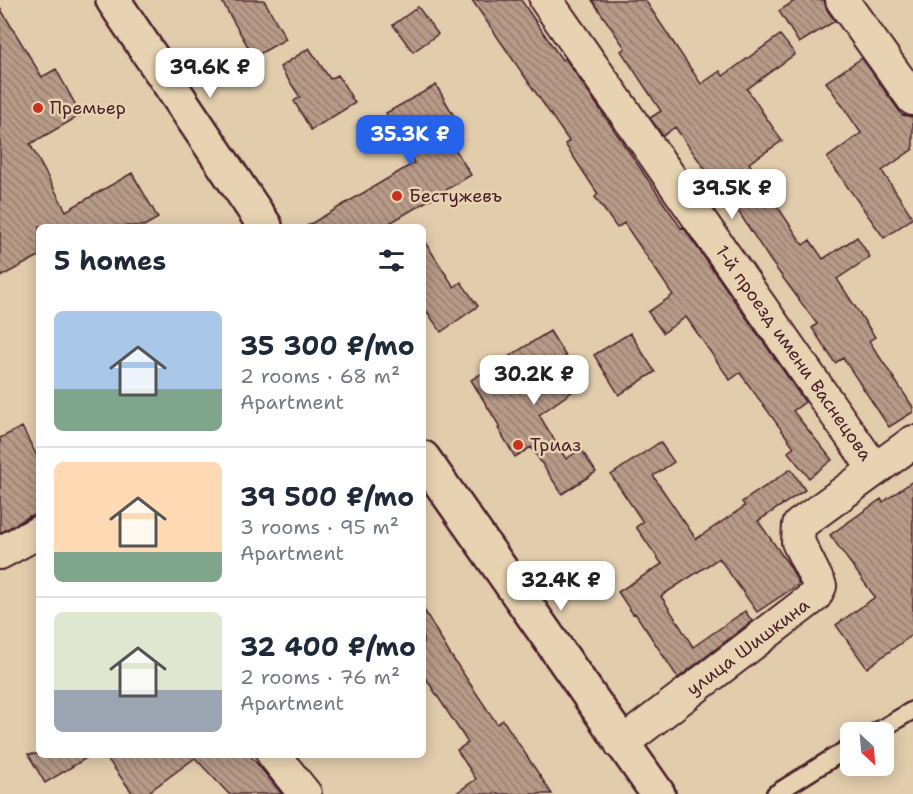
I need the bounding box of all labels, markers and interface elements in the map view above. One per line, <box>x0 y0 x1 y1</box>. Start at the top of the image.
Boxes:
pin: 39.6K ₽ <box>155 48 265 99</box>
text: 39.6K ₽ <box>169 54 251 80</box>
place label: Премьер <box>50 96 126 120</box>
marker: Премьер <box>31 101 45 115</box>
pin: 35.3K ₽ <box>355 115 465 166</box>
text: 35.3K ₽ <box>370 121 450 147</box>
pin: 39.5K ₽ <box>677 169 787 220</box>
text: 39.5K ₽ <box>692 175 772 201</box>
place label: Бестужевъ <box>409 184 502 208</box>
marker: Бестужевъ <box>390 189 404 203</box>
street label: 1-й проезд имени Васнецова <box>710 240 878 466</box>
text: 5 homes <box>54 243 166 278</box>
icon: filters <box>375 244 408 277</box>
text: 35 300 ₽/mo <box>240 328 415 363</box>
icon: home <box>102 335 174 407</box>
pin: 30.2K ₽ <box>479 355 589 406</box>
text: 30.2K ₽ <box>494 361 574 387</box>
text: 2 rooms · 68 m² <box>240 363 400 389</box>
text: Apartment <box>240 389 344 415</box>
place label: Триаз <box>530 433 581 457</box>
marker: Триаз <box>511 438 525 452</box>
text: 39 500 ₽/mo <box>240 479 414 514</box>
icon: home <box>102 486 174 558</box>
text: 3 rooms · 95 m² <box>240 514 399 540</box>
text: Apartment <box>240 540 344 566</box>
pin: 32.4K ₽ <box>506 561 616 612</box>
text: 32.4K ₽ <box>521 567 601 593</box>
street label: улица Шишкина <box>682 593 814 701</box>
text: 32 400 ₽/mo <box>240 629 416 664</box>
icon: home <box>102 636 174 708</box>
text: 2 rooms · 76 m² <box>240 664 400 690</box>
text: Apartment <box>240 690 344 716</box>
north arrow <box>840 722 894 776</box>
map controls <box>840 722 894 776</box>

